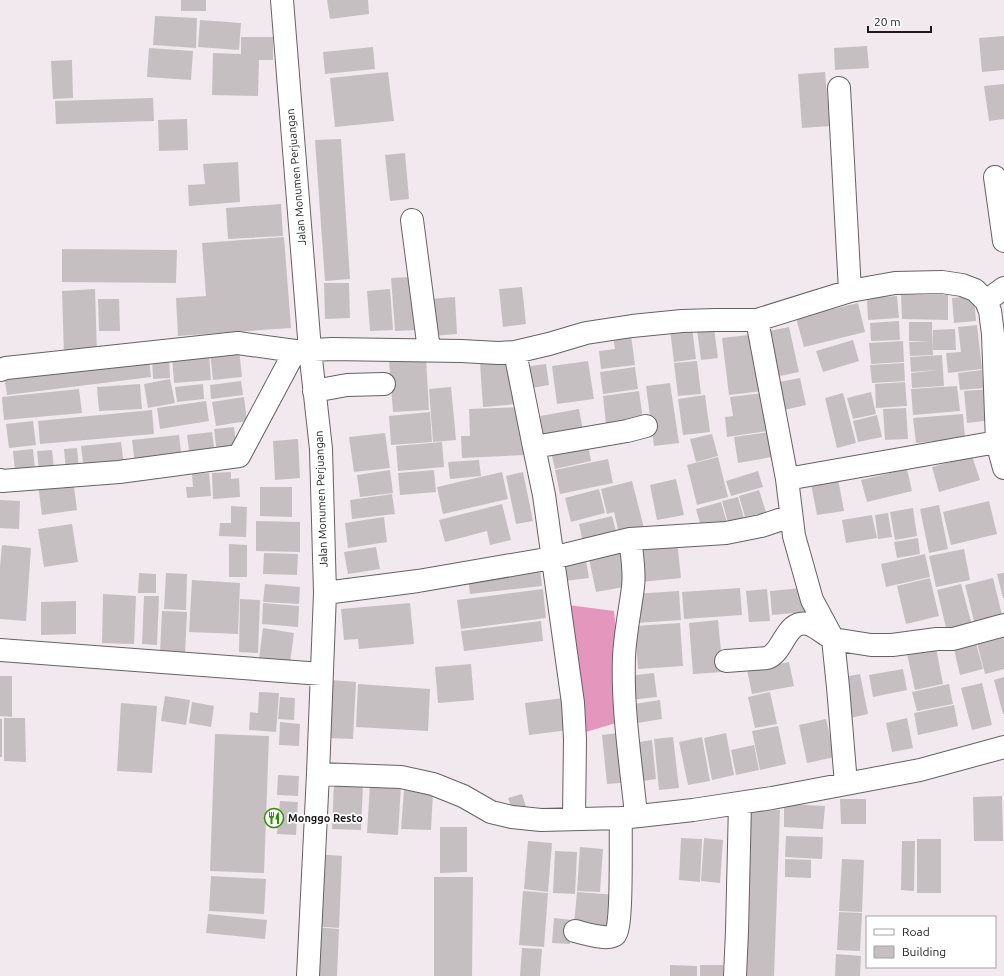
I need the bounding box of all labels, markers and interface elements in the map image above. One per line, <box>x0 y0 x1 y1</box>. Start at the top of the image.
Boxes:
scale bar <box>868 8 931 34</box>
text: 20 m <box>874 15 901 28</box>
street label: Jalan Monumen Perjuangan <box>284 108 308 246</box>
street label: Jalan Monumen Perjuangan <box>313 430 329 568</box>
restaurant icon: Monggo Resto <box>263 807 285 829</box>
place label: Monggo Resto <box>288 812 363 824</box>
legend <box>866 916 996 968</box>
text: Road <box>902 925 930 938</box>
text: Building <box>902 945 946 958</box>

